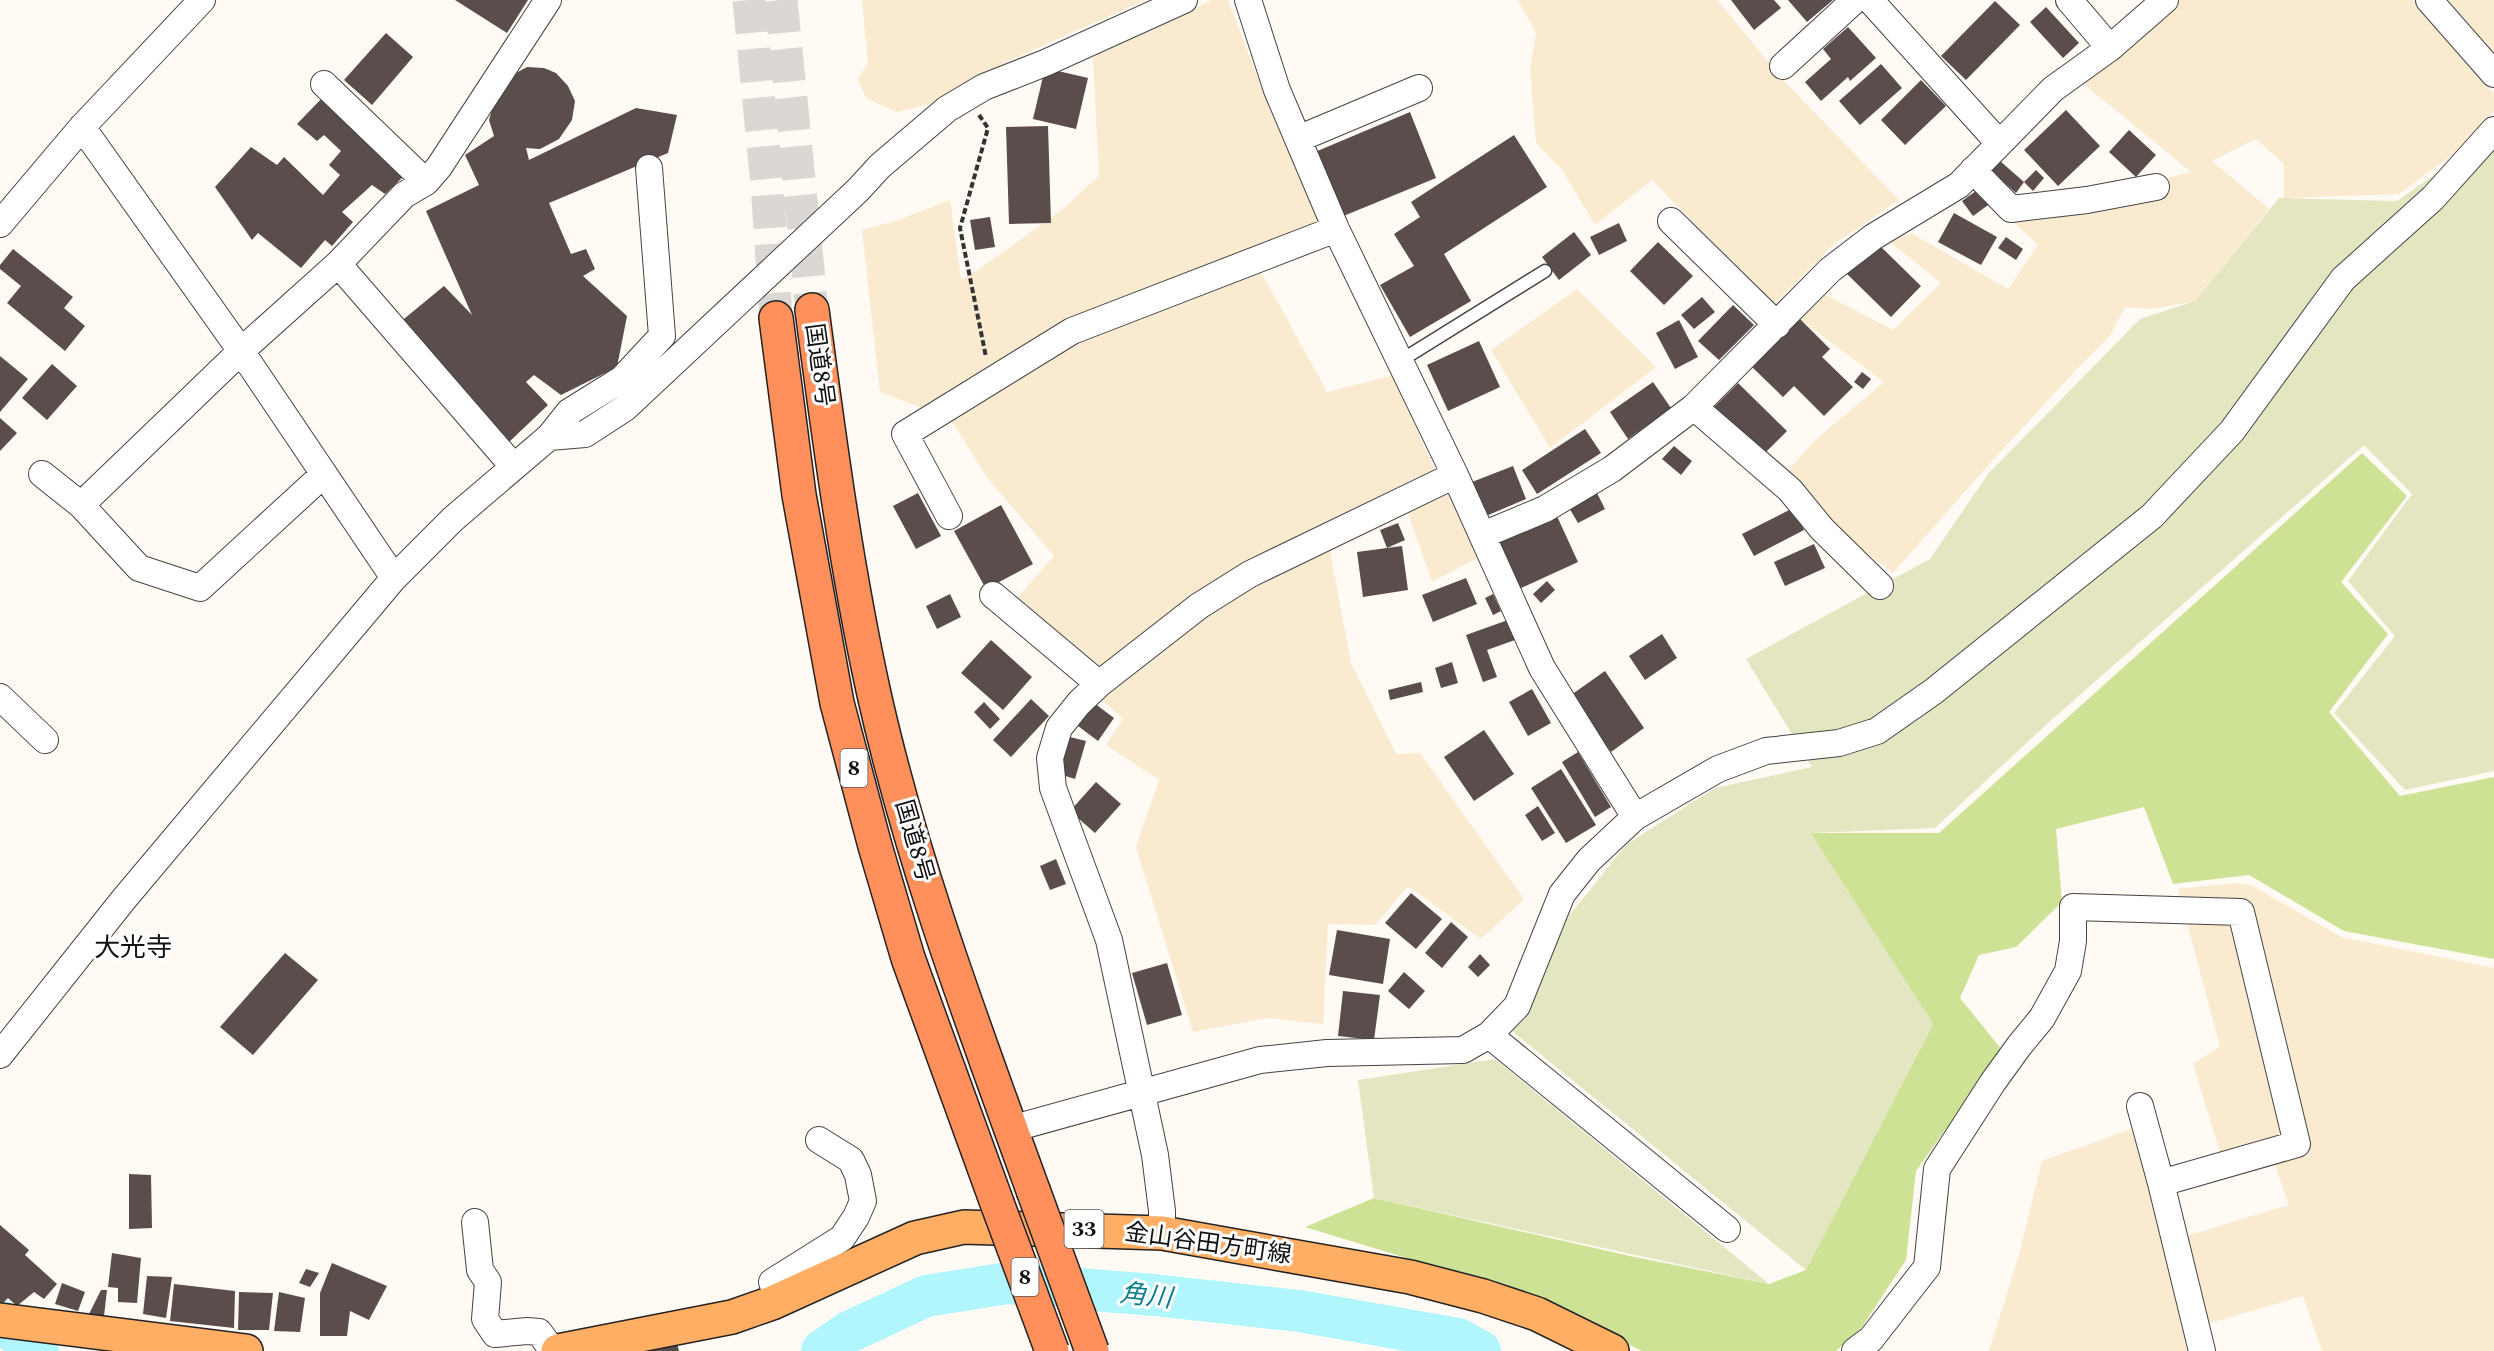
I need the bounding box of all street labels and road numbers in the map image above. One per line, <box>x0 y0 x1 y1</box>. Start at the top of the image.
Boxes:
street label: 国道8号 <box>795 321 843 409</box>
road number: 8 <box>840 749 868 787</box>
street label: 国道8号 <box>885 796 943 886</box>
road number: 33 <box>1064 1210 1104 1248</box>
street label: 金山谷田方町線 <box>1122 1214 1294 1274</box>
road number: 8 <box>1012 1258 1038 1296</box>

